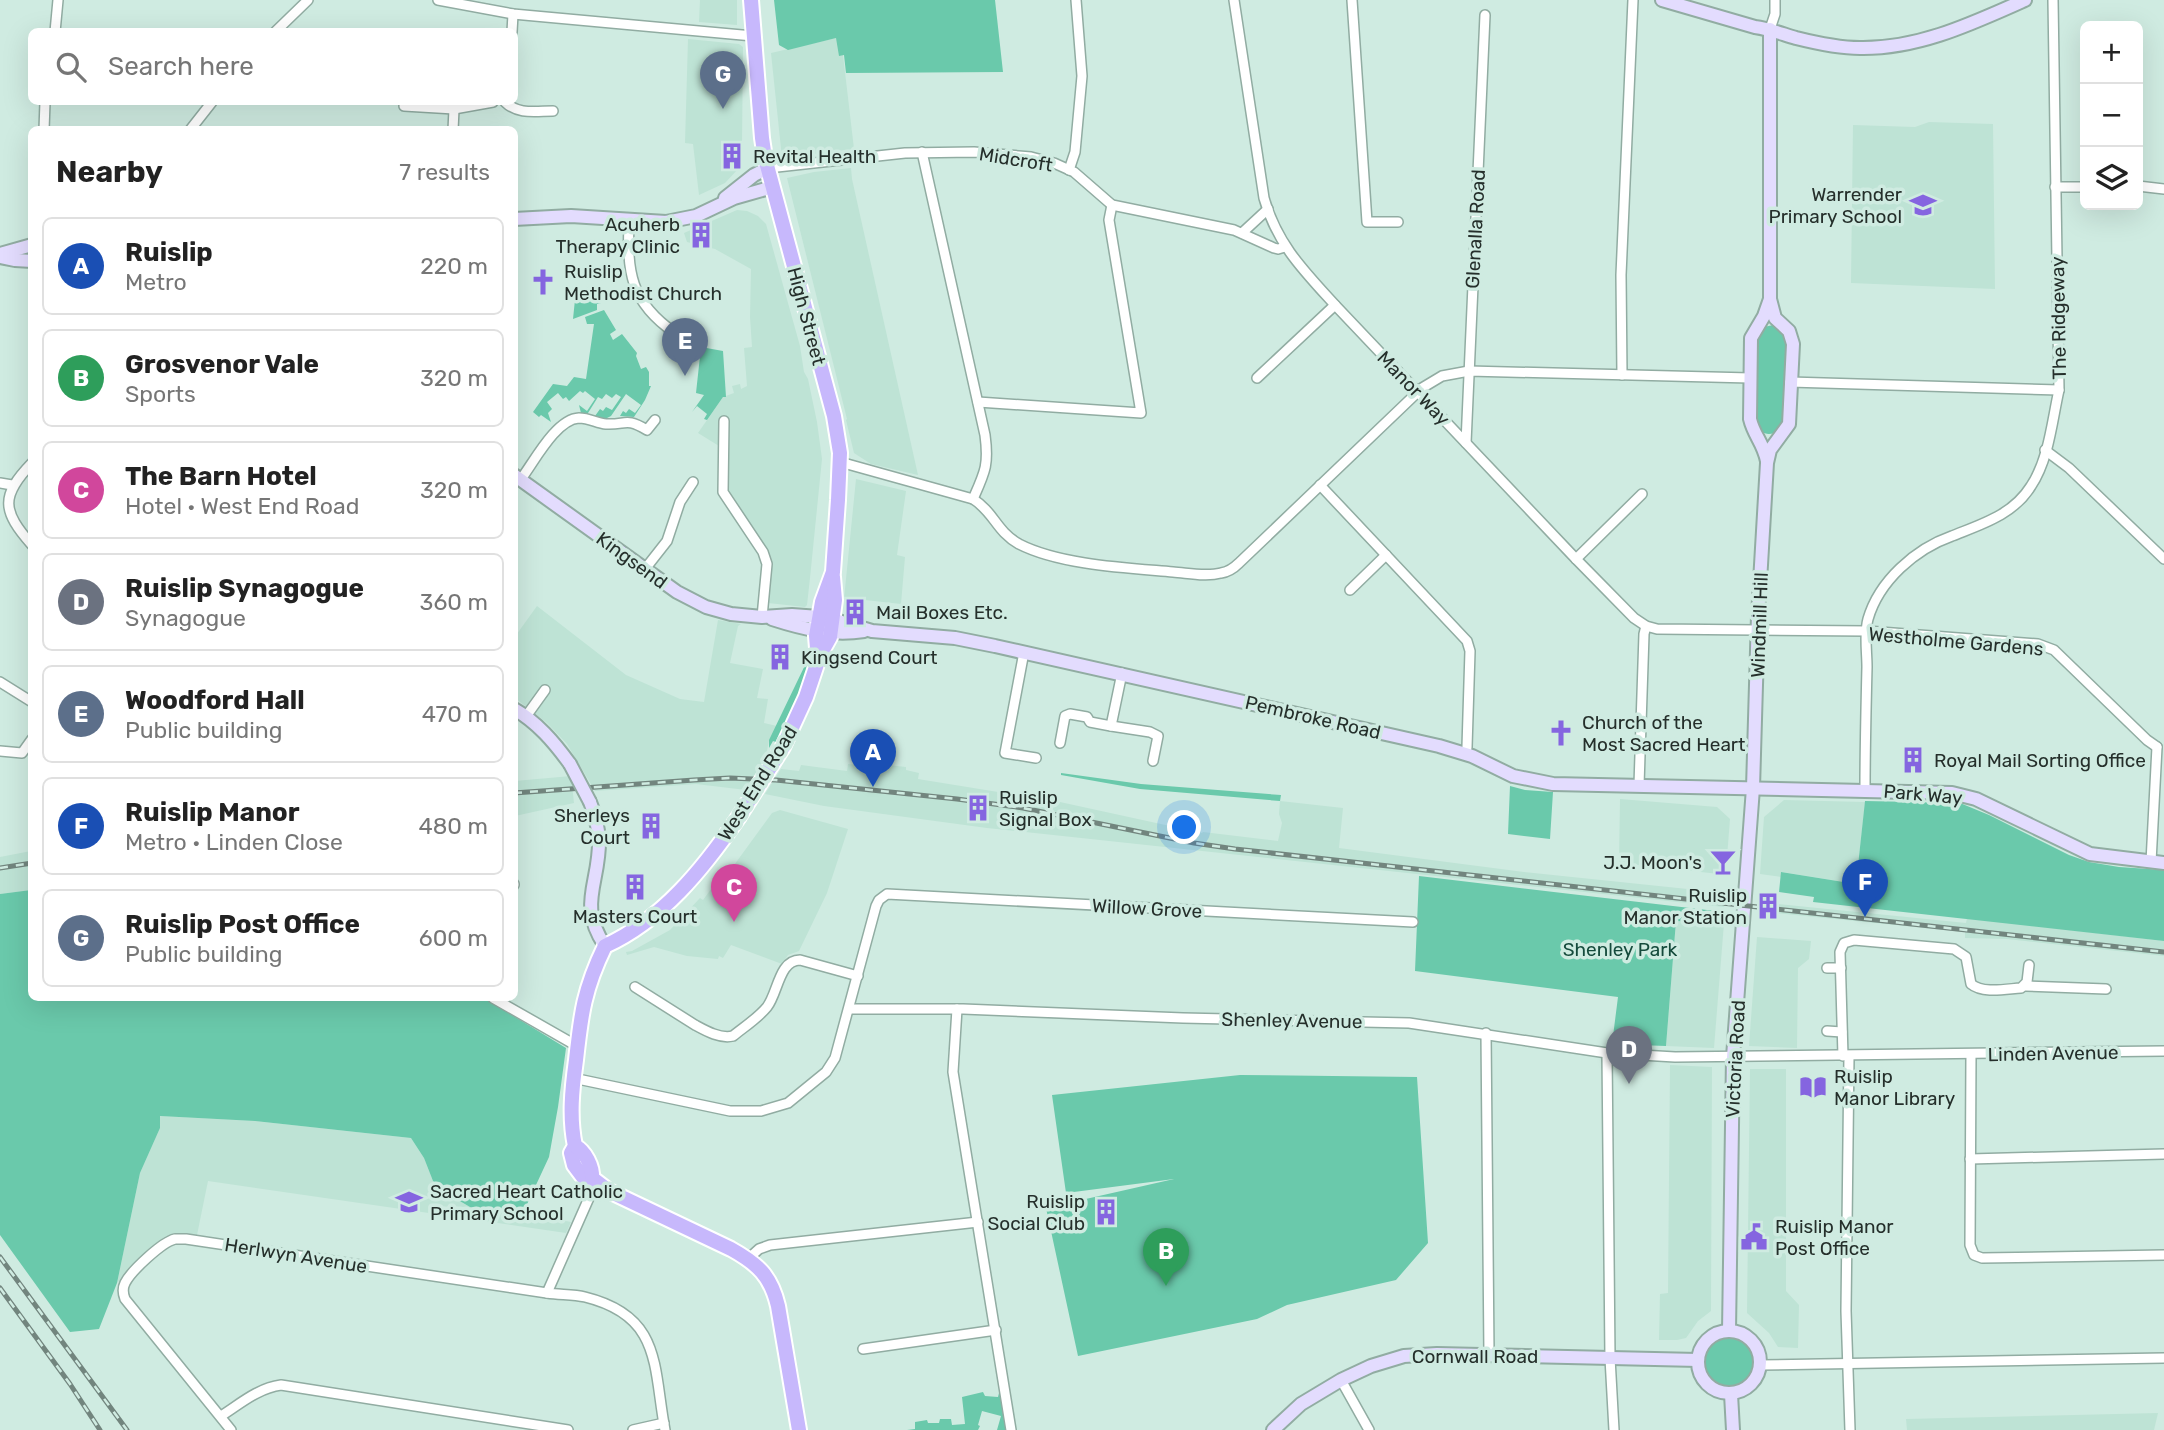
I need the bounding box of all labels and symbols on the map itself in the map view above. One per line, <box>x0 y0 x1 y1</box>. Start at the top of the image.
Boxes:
pin: G <box>700 51 746 109</box>
building icon: Revital Health <box>717 141 747 171</box>
street label: Midcroft <box>978 142 1055 177</box>
place label: Revital Health <box>753 145 876 168</box>
street label: Glenalla Road <box>1461 169 1490 289</box>
place label: Warrender Primary School <box>1768 183 1903 228</box>
school or university icon: Warrender Primary School <box>1908 190 1938 220</box>
place label: Acuherb Therapy Clinic <box>556 213 680 258</box>
building icon: Acuherb Therapy Clinic <box>686 220 716 250</box>
street label: The Ridgeway <box>2046 256 2071 380</box>
place label: Ruislip Methodist Church <box>564 260 722 305</box>
street label: High Street <box>782 265 831 368</box>
church icon: Ruislip Methodist Church <box>528 267 558 297</box>
pin: E <box>662 318 708 376</box>
street label: Manor Way <box>1372 346 1455 430</box>
street label: Kingsend <box>592 527 672 594</box>
street label: Windmill Hill <box>1746 572 1773 678</box>
building icon: Mail Boxes Etc. <box>840 597 870 627</box>
place label: Mail Boxes Etc. <box>876 601 1008 624</box>
street label: Westholme Gardens <box>1868 622 2044 661</box>
building icon: Kingsend Court <box>765 642 795 672</box>
place label: Kingsend Court <box>801 646 938 669</box>
street label: Pembroke Road <box>1243 691 1383 744</box>
place label: Church of the Most Sacred Heart <box>1582 711 1746 756</box>
church icon: Church of the Most Sacred Heart <box>1546 718 1576 748</box>
street label: West End Road <box>713 722 802 845</box>
pin: A <box>850 729 896 787</box>
building icon: Royal Mail Sorting Office <box>1898 745 1928 775</box>
place label: Royal Mail Sorting Office <box>1934 749 2146 772</box>
street label: Park Way <box>1882 780 1963 809</box>
place label: Ruislip Signal Box <box>999 786 1092 831</box>
building icon: Ruislip Signal Box <box>963 793 993 823</box>
place label: Sherleys Court <box>554 804 631 849</box>
your location <box>1167 810 1201 844</box>
building icon: Sherleys Court <box>636 811 666 841</box>
bar icon: J.J. Moon's <box>1708 847 1738 877</box>
place label: J.J. Moon's <box>1603 851 1702 874</box>
pin: F <box>1842 859 1888 917</box>
pin: C <box>711 864 757 922</box>
building icon: Masters Court <box>620 872 650 902</box>
place label: Ruislip Manor Station <box>1623 884 1747 929</box>
building icon: Ruislip Manor Station <box>1753 891 1783 921</box>
street label: Willow Grove <box>1091 894 1203 923</box>
place label: Masters Court <box>573 905 698 928</box>
park label: Shenley Park <box>1563 938 1677 961</box>
street label: Victoria Road <box>1721 1000 1750 1118</box>
street label: Shenley Avenue <box>1221 1008 1363 1033</box>
pin: D <box>1606 1026 1652 1084</box>
street label: Linden Avenue <box>1987 1041 2119 1066</box>
place label: Ruislip Manor Library <box>1834 1065 1955 1110</box>
library icon: Ruislip Manor Library <box>1798 1072 1828 1102</box>
place label: Sacred Heart Catholic Primary School <box>430 1180 623 1225</box>
school or university icon: Sacred Heart Catholic Primary School <box>394 1187 424 1217</box>
place label: Ruislip Social Club <box>987 1190 1085 1235</box>
building icon: Ruislip Social Club <box>1091 1197 1121 1227</box>
place label: Ruislip Manor Post Office <box>1775 1215 1894 1260</box>
public building icon: Ruislip Manor Post Office <box>1739 1222 1769 1252</box>
pin: B <box>1143 1228 1189 1286</box>
street label: Herlwyn Avenue <box>223 1233 369 1278</box>
street label: Cornwall Road <box>1412 1345 1538 1368</box>

